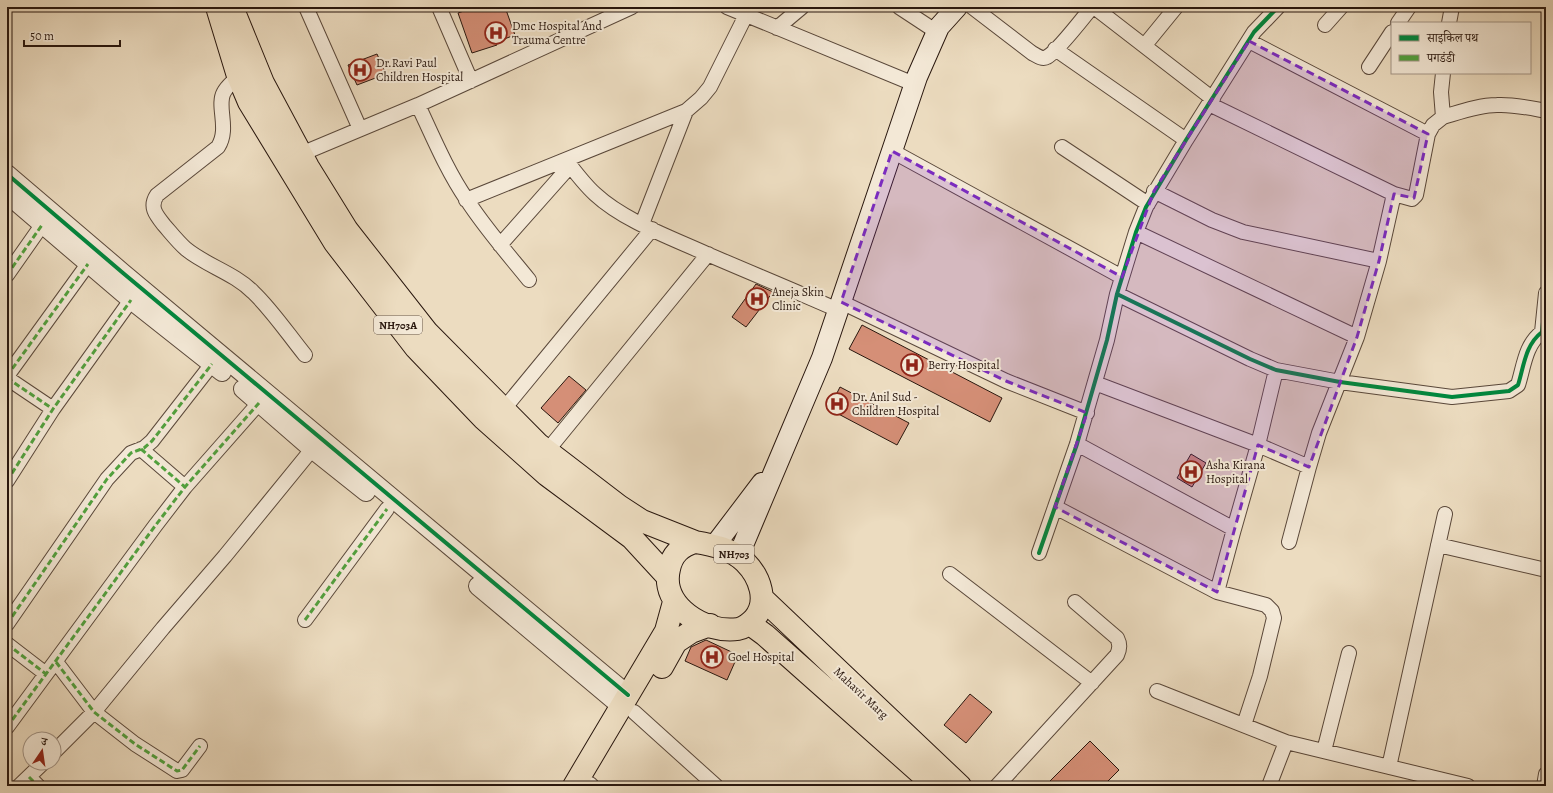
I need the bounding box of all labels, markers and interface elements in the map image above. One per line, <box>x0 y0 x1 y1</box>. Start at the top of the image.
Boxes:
place label: Dmc Hospital And Trauma Centre <box>512 18 602 48</box>
hospital icon: Dmc Hospital And Trauma Centre <box>483 20 509 46</box>
scale bar <box>24 22 120 48</box>
legend <box>1391 22 1531 74</box>
text: 50 m <box>30 28 54 44</box>
text: साइकिल पथ <box>1426 30 1479 46</box>
text: पगडंडी <box>1426 50 1456 66</box>
place label: Dr.Ravi Paul Children Hospital <box>376 55 463 85</box>
hospital icon: Dr.Ravi Paul Children Hospital <box>347 57 373 83</box>
place label: Aneja Skin Clinic <box>771 284 824 314</box>
hospital icon: Aneja Skin Clinic <box>744 286 770 312</box>
road number: NH703A <box>374 316 422 334</box>
hospital icon: Berry Hospital <box>899 352 925 378</box>
place label: Berry Hospital <box>928 357 999 373</box>
place label: Dr. Anil Sud - Children Hospital <box>852 389 939 419</box>
hospital icon: Dr. Anil Sud - Children Hospital <box>824 391 850 417</box>
place label: Asha Kirana Hospital <box>1205 457 1266 487</box>
hospital icon: Asha Kirana Hospital <box>1178 459 1204 485</box>
road number: NH703 <box>714 545 754 563</box>
hospital icon: Goel Hospital <box>699 644 725 670</box>
place label: Goel Hospital <box>728 649 794 665</box>
street label: Mahavir Marg <box>830 663 892 723</box>
north arrow <box>22 731 62 771</box>
text: उ <box>39 734 50 750</box>

